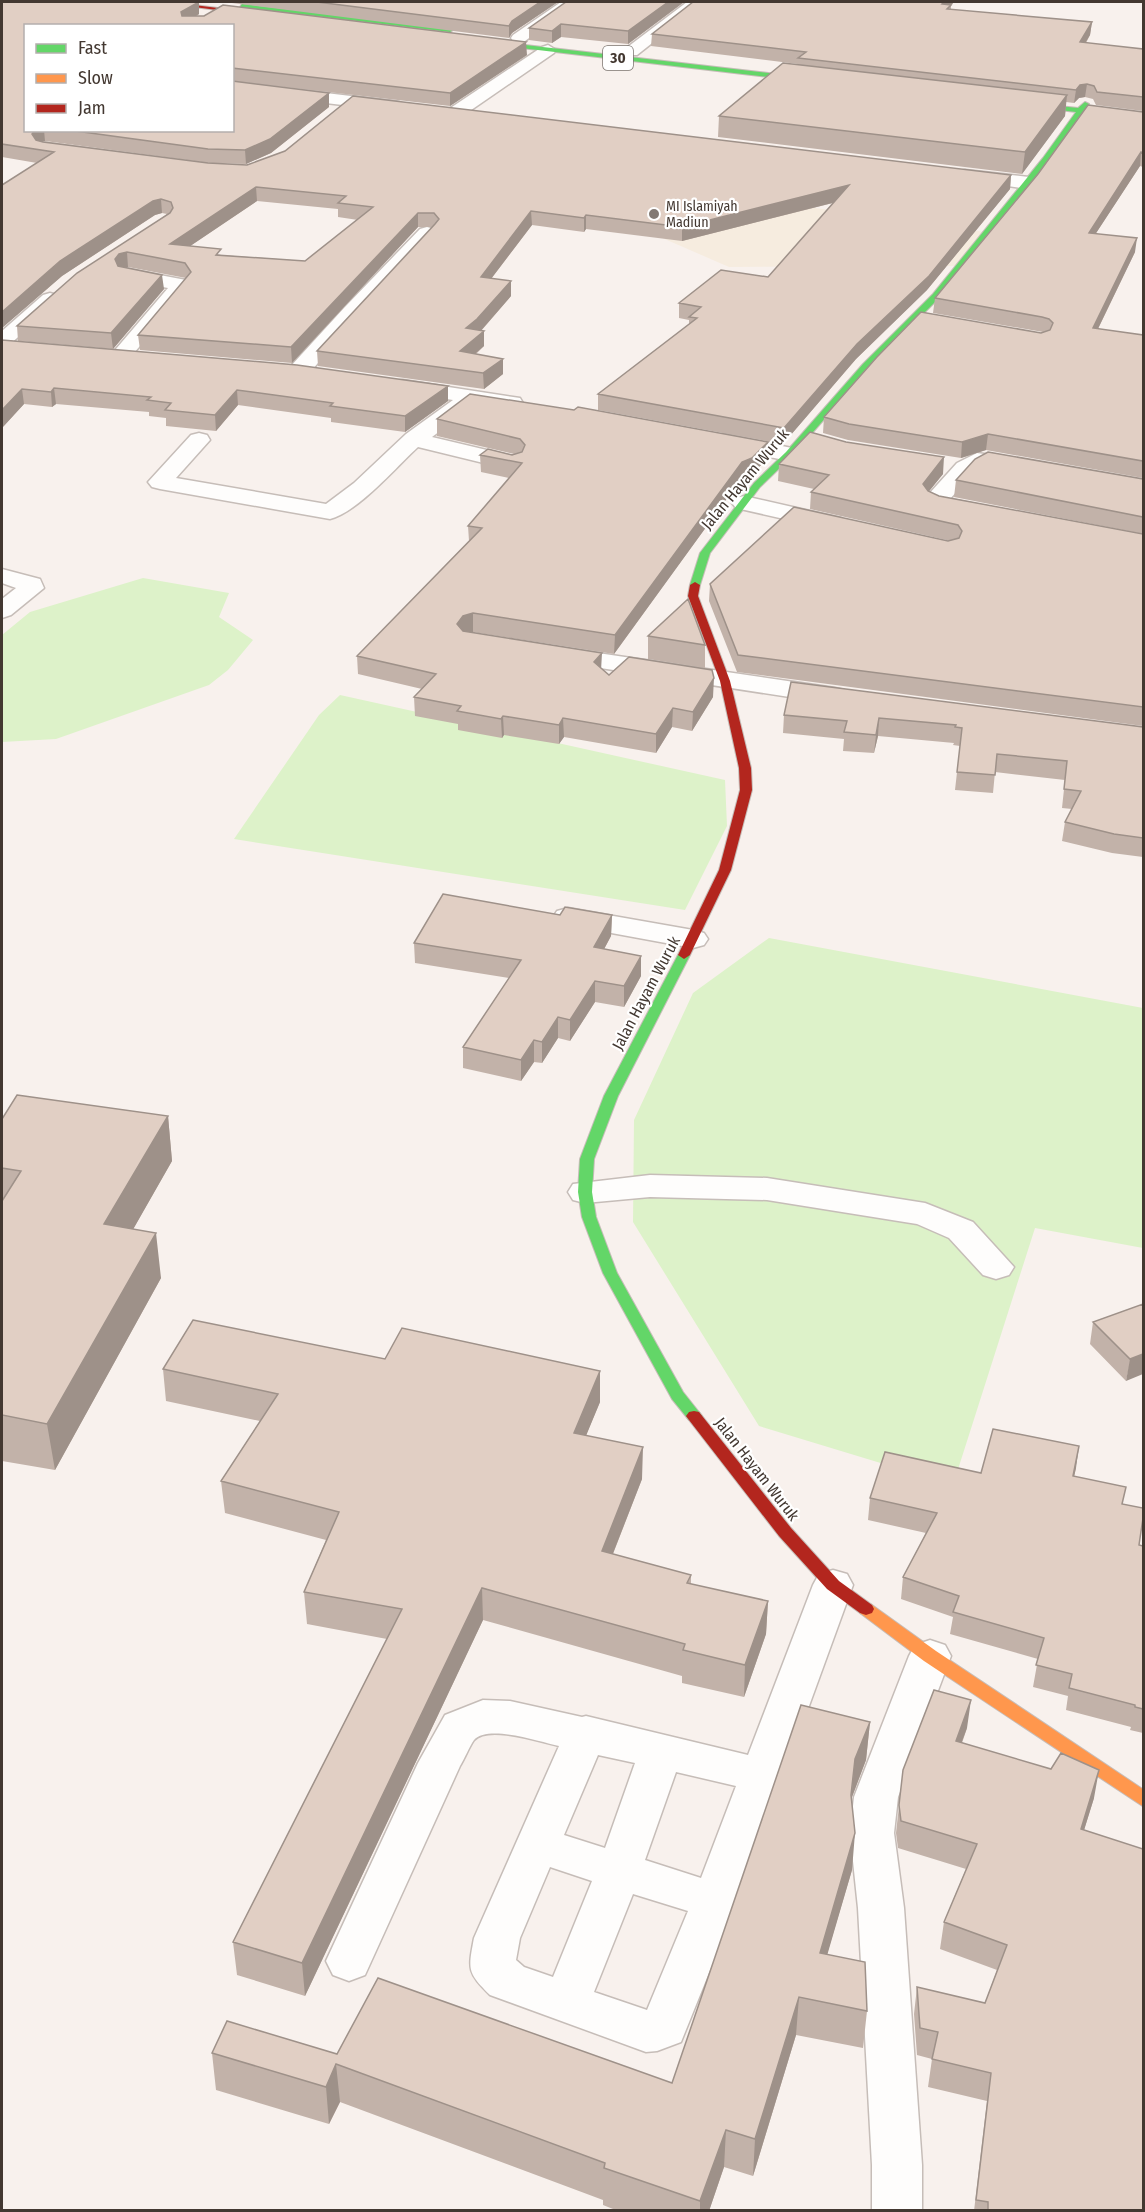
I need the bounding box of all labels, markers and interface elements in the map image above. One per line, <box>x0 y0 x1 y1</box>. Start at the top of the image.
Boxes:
legend <box>24 24 234 132</box>
text: Fast <box>78 37 107 59</box>
road number: 30 <box>603 46 633 70</box>
text: Slow <box>78 67 113 89</box>
text: Jam <box>78 97 106 119</box>
place label: MI Islamiyah Madiun <box>666 198 738 231</box>
marker: MI Islamiyah Madiun <box>647 207 661 221</box>
street label: Jalan Hayam Wuruk <box>697 424 793 533</box>
street label: Jalan Hayam Wuruk <box>608 932 684 1053</box>
street label: Jalan Hayam Wuruk <box>711 1414 804 1525</box>

